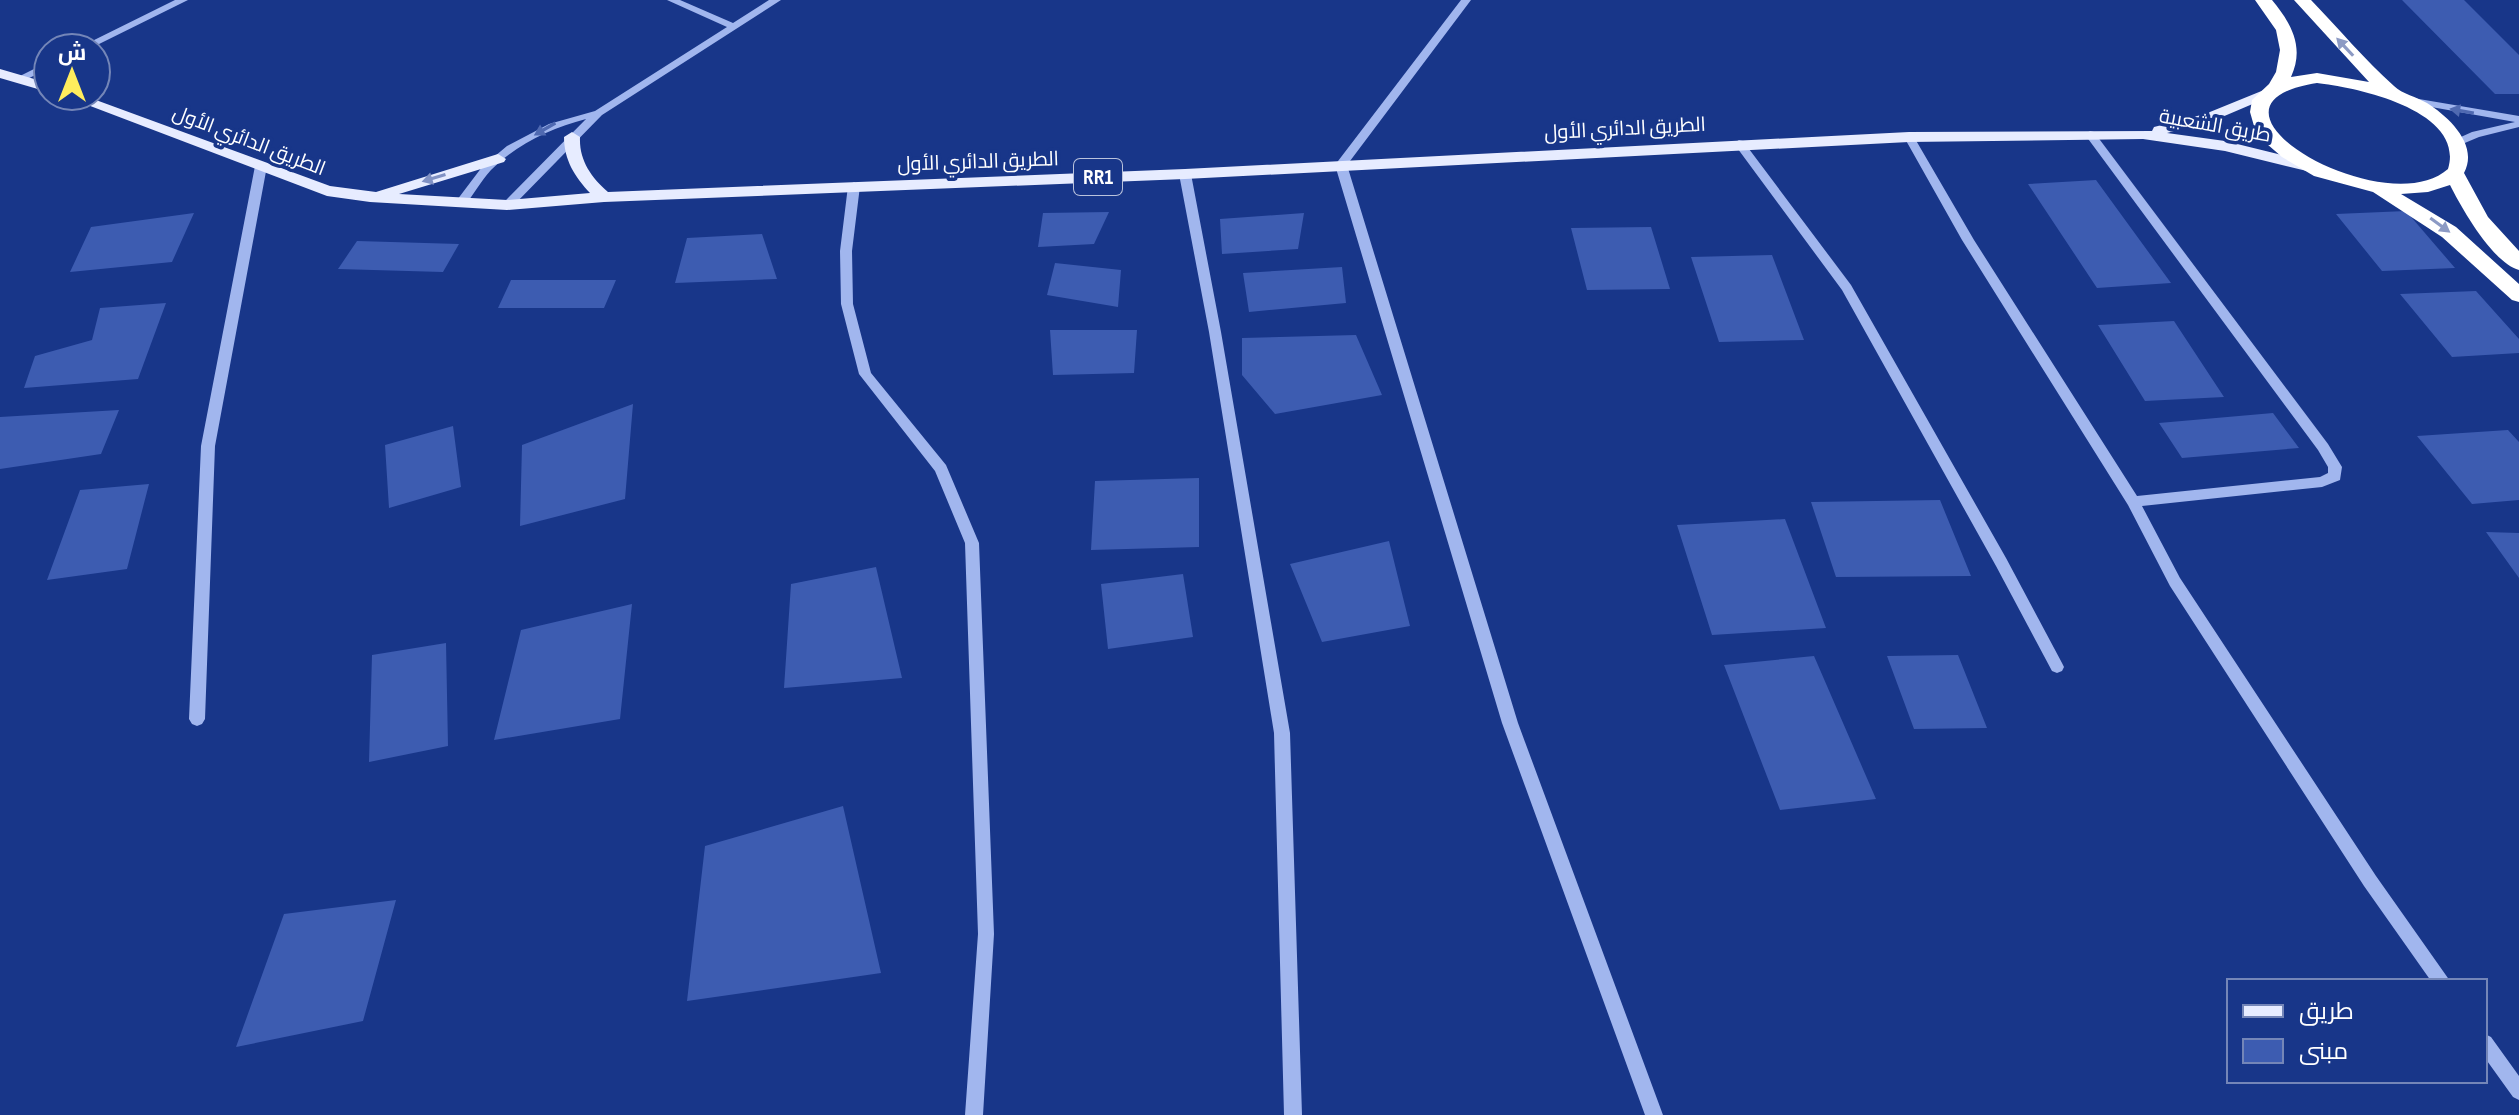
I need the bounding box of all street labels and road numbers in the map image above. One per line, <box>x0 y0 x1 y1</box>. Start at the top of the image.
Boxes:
street label: الطريق الدائري الأول <box>168 101 329 184</box>
street label: طريق الشعبية <box>2157 104 2273 148</box>
street label: الطريق الدائري الأول <box>1544 113 1707 148</box>
street label: الطريق الدائري الأول <box>897 147 1059 180</box>
road number: RR1 <box>1074 159 1122 195</box>

